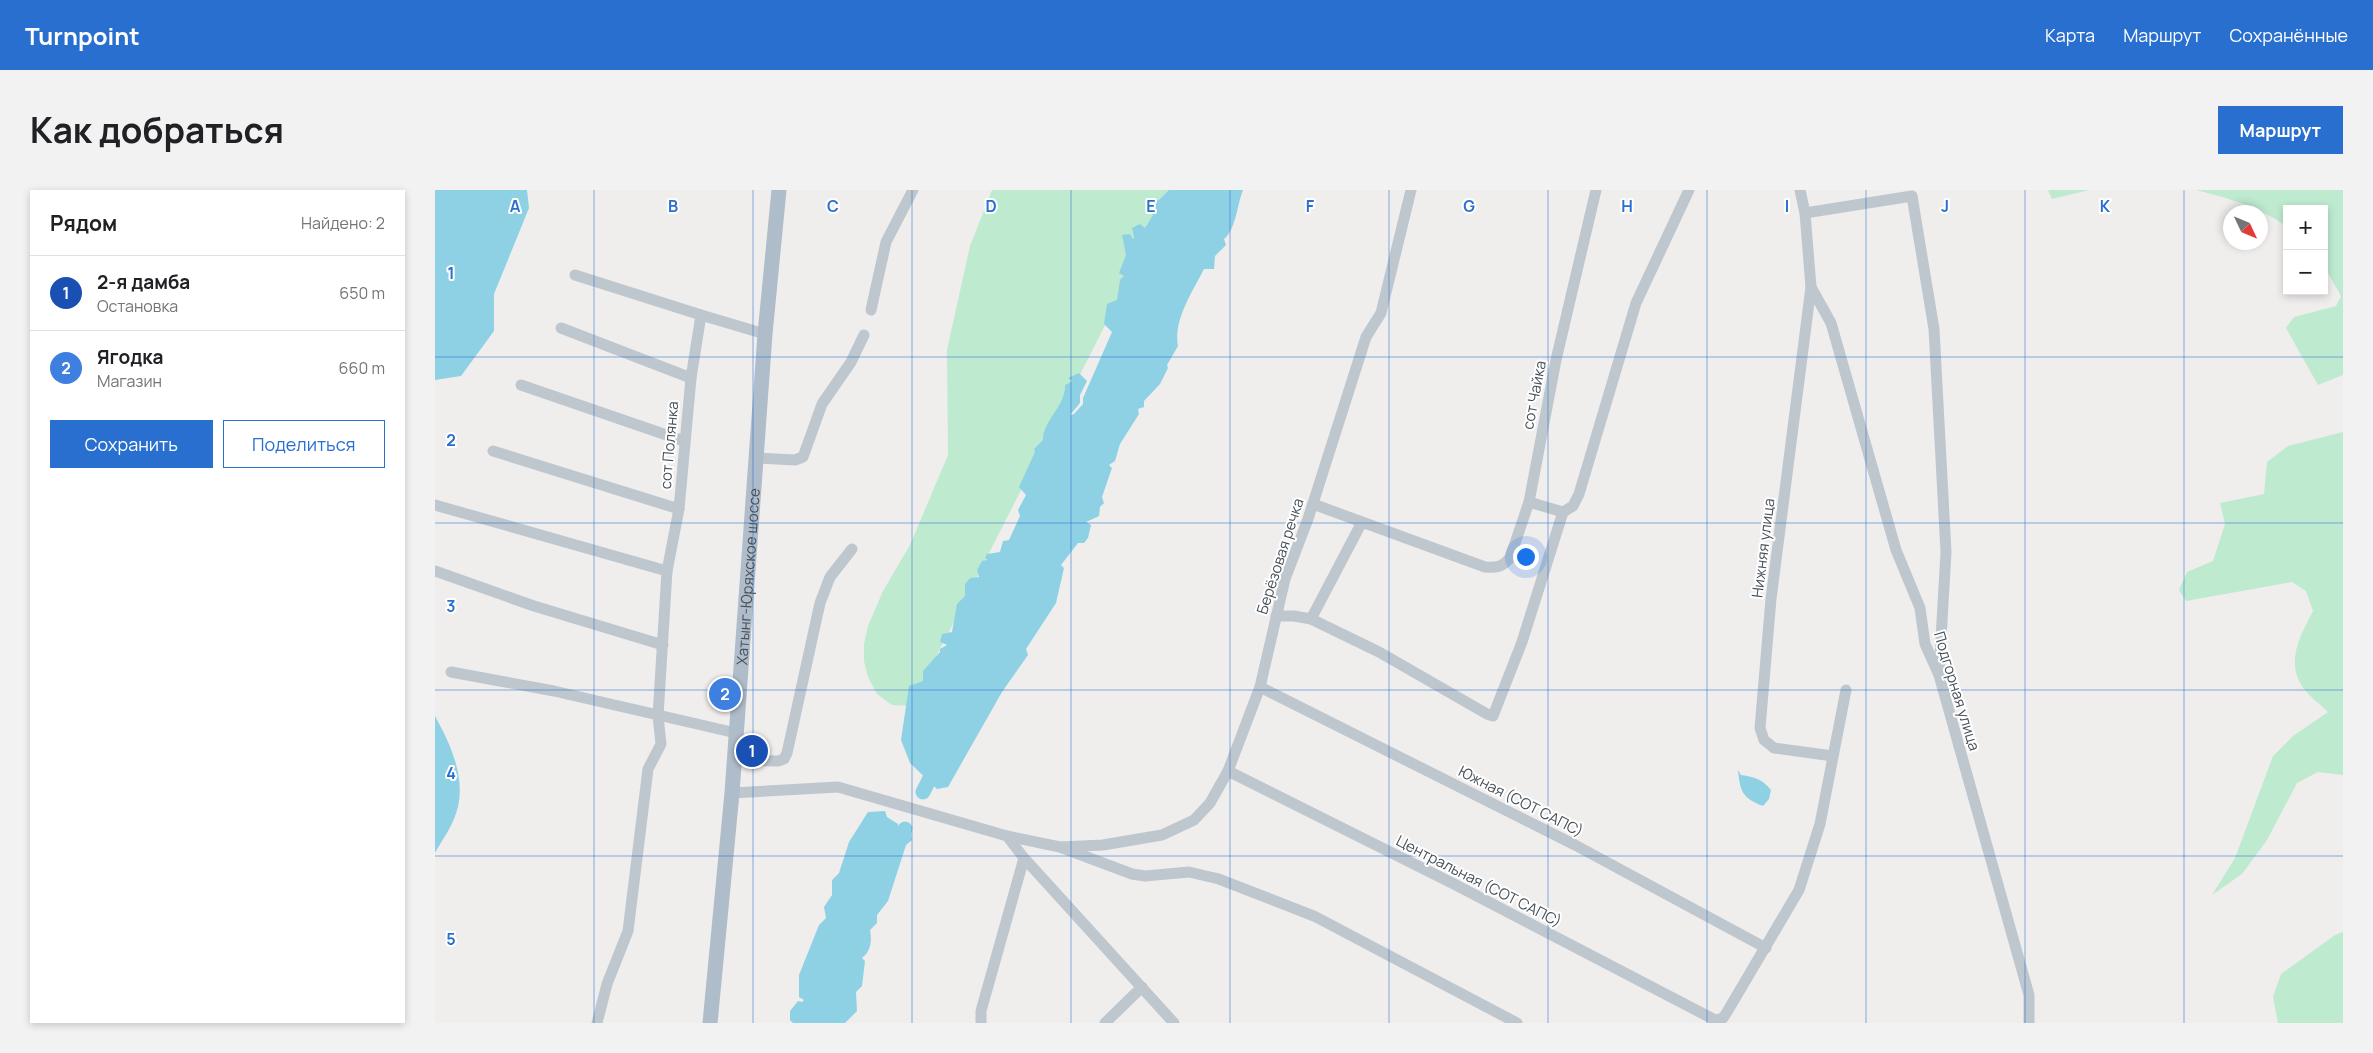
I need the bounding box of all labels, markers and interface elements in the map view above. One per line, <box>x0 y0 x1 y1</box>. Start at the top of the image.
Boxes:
text: Turnpoint <box>25 19 140 52</box>
text: Карта <box>2045 23 2095 47</box>
text: Маршрут <box>2123 23 2201 47</box>
text: Сохранённые <box>2229 23 2348 47</box>
text: Как добраться <box>30 106 284 154</box>
button: Маршрут <box>2218 106 2343 154</box>
text: A <box>510 195 521 217</box>
text: B <box>668 195 678 217</box>
text: C <box>827 195 839 217</box>
text: D <box>985 195 997 217</box>
text: E <box>1146 195 1156 217</box>
text: F <box>1306 195 1315 217</box>
text: G <box>1463 195 1475 217</box>
text: H <box>1621 195 1633 217</box>
text: I <box>1785 195 1789 217</box>
text: J <box>1941 195 1949 217</box>
text: K <box>2100 195 2111 217</box>
north arrow <box>2223 205 2268 250</box>
map controls <box>2283 205 2328 295</box>
button: + <box>2283 205 2328 250</box>
text: Рядом <box>50 209 117 237</box>
text: Найдено: 2 <box>301 212 385 234</box>
button: − <box>2283 250 2328 295</box>
text: 1 <box>447 262 455 284</box>
text: 2-я дамба <box>97 269 190 295</box>
text: 1 <box>62 282 70 304</box>
text: 650 m <box>339 282 385 304</box>
text: Остановка <box>97 295 178 317</box>
text: Ягодка <box>97 344 163 370</box>
text: 2 <box>61 357 71 379</box>
text: 660 m <box>339 357 385 379</box>
street label: сот Чайка <box>1517 359 1551 431</box>
text: Магазин <box>97 370 162 392</box>
street label: сот Полянка <box>655 400 683 490</box>
button: Сохранить <box>50 420 213 468</box>
button: Поделиться <box>223 420 385 468</box>
text: 2 <box>446 429 456 451</box>
street label: Хатынг-Юряхское шоссе <box>731 487 764 666</box>
street label: Берёзовая речка <box>1251 495 1309 617</box>
street label: Нижняя улица <box>1746 497 1780 599</box>
your location <box>1513 544 1539 570</box>
text: 3 <box>446 595 456 617</box>
street label: Подгорная улица <box>1929 629 1985 753</box>
pin: 2 <box>709 675 741 713</box>
pin: 1 <box>736 732 768 770</box>
street label: Южная (СОТ САПС) <box>1455 760 1587 842</box>
text: 4 <box>446 762 456 784</box>
street label: Центральная (СОТ САПС) <box>1393 830 1565 932</box>
text: 5 <box>446 928 456 950</box>

